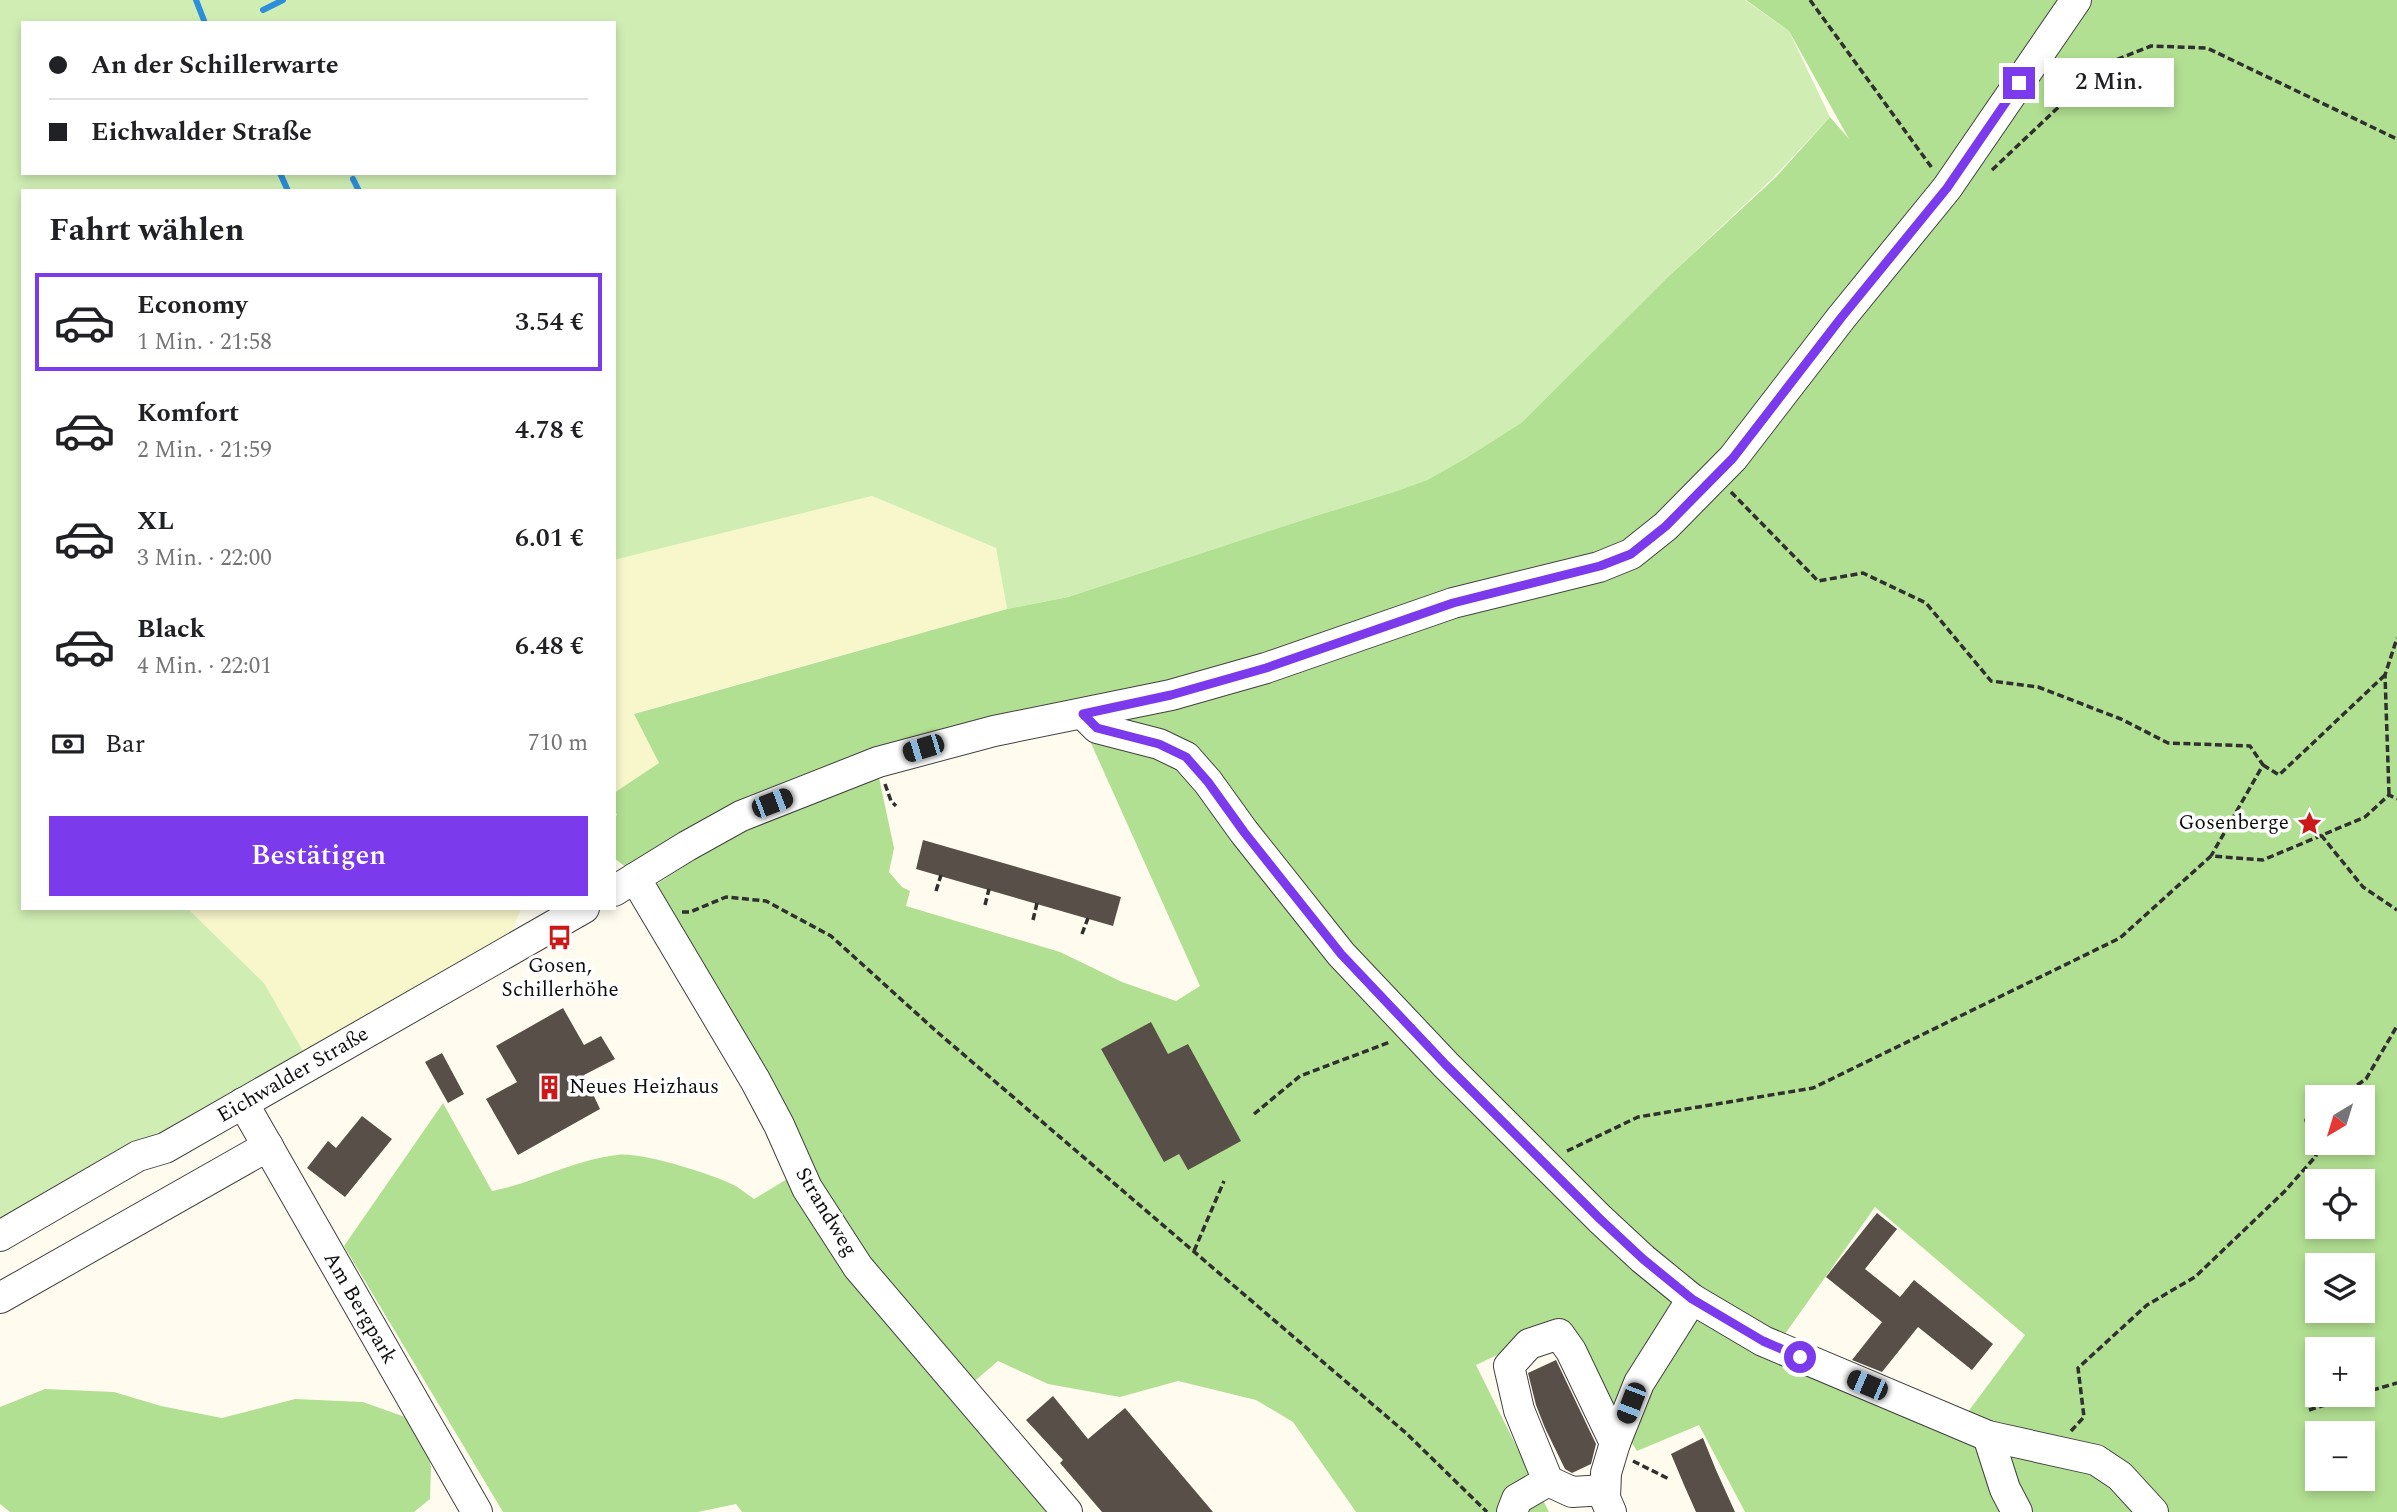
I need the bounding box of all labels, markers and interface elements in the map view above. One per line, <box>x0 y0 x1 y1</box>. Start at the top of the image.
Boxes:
text: An der Schillerwarte <box>91 45 339 85</box>
callout: 2 Min. <box>2044 58 2173 108</box>
text: 2 Min. <box>2075 65 2143 100</box>
route end <box>2003 67 2035 99</box>
text: Eichwalder Straße <box>91 112 312 152</box>
text: Fahrt wählen <box>49 206 244 255</box>
text: Economy <box>137 285 247 325</box>
icon: car <box>53 291 116 354</box>
text: 3.54 € <box>515 302 584 342</box>
text: 1 Min. · 21:58 <box>137 325 272 360</box>
text: Komfort <box>137 393 239 433</box>
icon: car <box>53 399 116 462</box>
text: 4.78 € <box>515 410 584 450</box>
text: 2 Min. · 21:59 <box>137 433 272 468</box>
text: XL <box>137 501 174 541</box>
icon: car <box>53 507 116 570</box>
text: 6.01 € <box>515 518 584 558</box>
text: 3 Min. · 22:00 <box>137 541 272 576</box>
text: Black <box>137 609 205 649</box>
icon: car <box>53 615 116 678</box>
text: 6.48 € <box>515 626 584 666</box>
text: 4 Min. · 22:01 <box>137 649 272 684</box>
text: Bar <box>105 724 145 764</box>
icon: cash <box>49 725 87 763</box>
text: 710 m <box>528 726 588 761</box>
car <box>900 732 947 764</box>
car <box>749 786 796 820</box>
place label: Gosenberge <box>2178 807 2289 839</box>
place icon: Gosenberge <box>2295 809 2323 837</box>
button: Bestätigen <box>49 816 588 896</box>
bus stop icon: Gosen, Schillerhöhe <box>546 923 574 951</box>
place label: Gosen, Schillerhöhe <box>501 950 619 1006</box>
street label: Eichwalder Straße <box>211 1018 375 1132</box>
place label: Neues Heizhaus <box>569 1071 719 1103</box>
building icon: Neues Heizhaus <box>535 1073 563 1101</box>
north arrow <box>2305 1085 2375 1155</box>
map controls <box>2305 1085 2375 1491</box>
street label: Strandweg <box>787 1161 865 1263</box>
button: locate <box>2305 1169 2375 1239</box>
street label: Am Bergpark <box>315 1246 405 1370</box>
button: layers <box>2305 1253 2375 1323</box>
button: + <box>2305 1337 2375 1407</box>
route start <box>1784 1341 1816 1373</box>
car <box>1844 1367 1891 1403</box>
car <box>1614 1380 1649 1426</box>
button: − <box>2305 1421 2375 1491</box>

